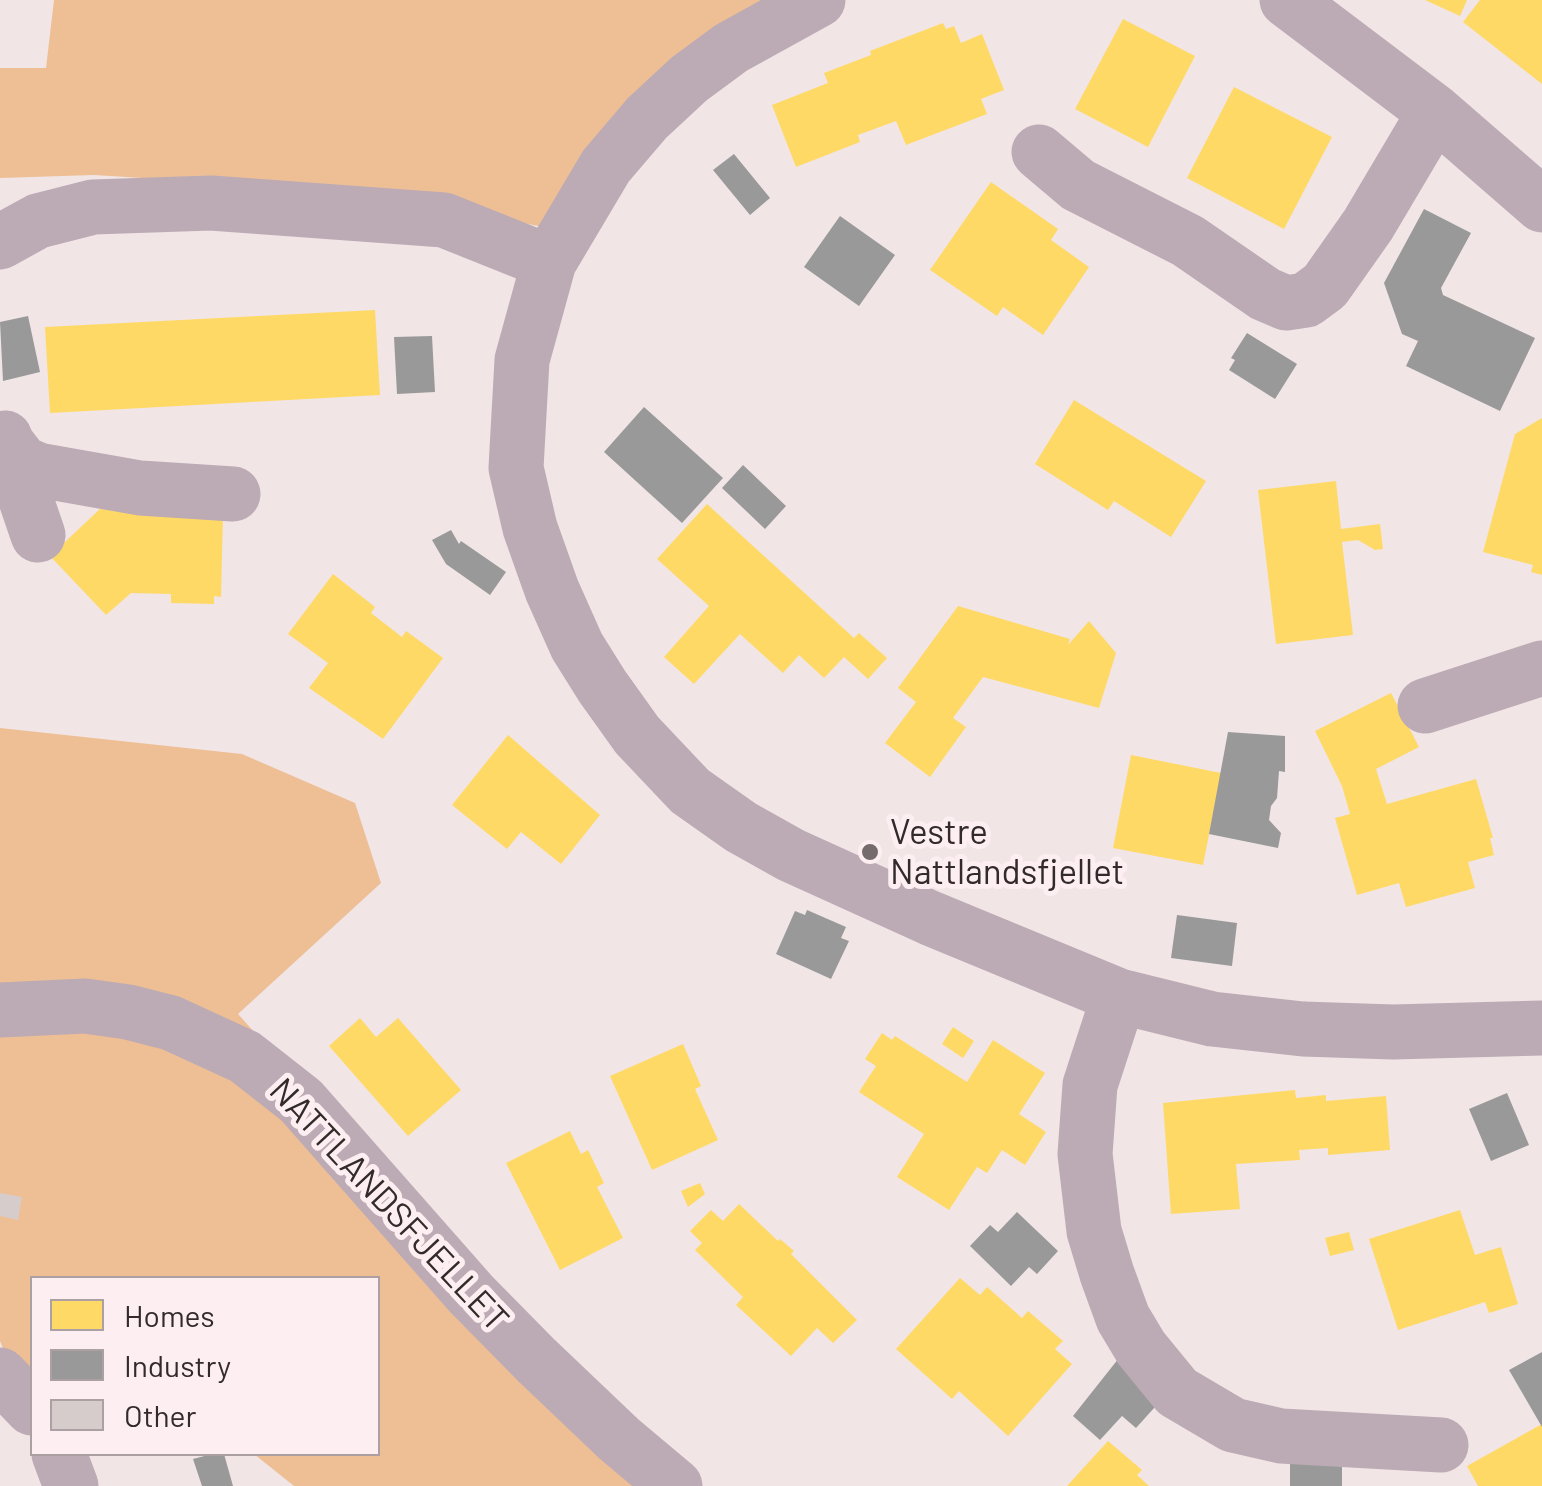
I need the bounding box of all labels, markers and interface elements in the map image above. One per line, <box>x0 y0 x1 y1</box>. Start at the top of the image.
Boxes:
place label: Vestre Nattlandsfjellet <box>890 811 1124 893</box>
marker: Vestre Nattlandsfjellet <box>859 841 881 863</box>
street label: NATTLANDSFJELLET <box>261 1070 517 1340</box>
legend <box>30 1276 380 1456</box>
text: Homes <box>124 1297 215 1333</box>
text: Industry <box>124 1347 231 1383</box>
text: Other <box>124 1397 196 1433</box>

